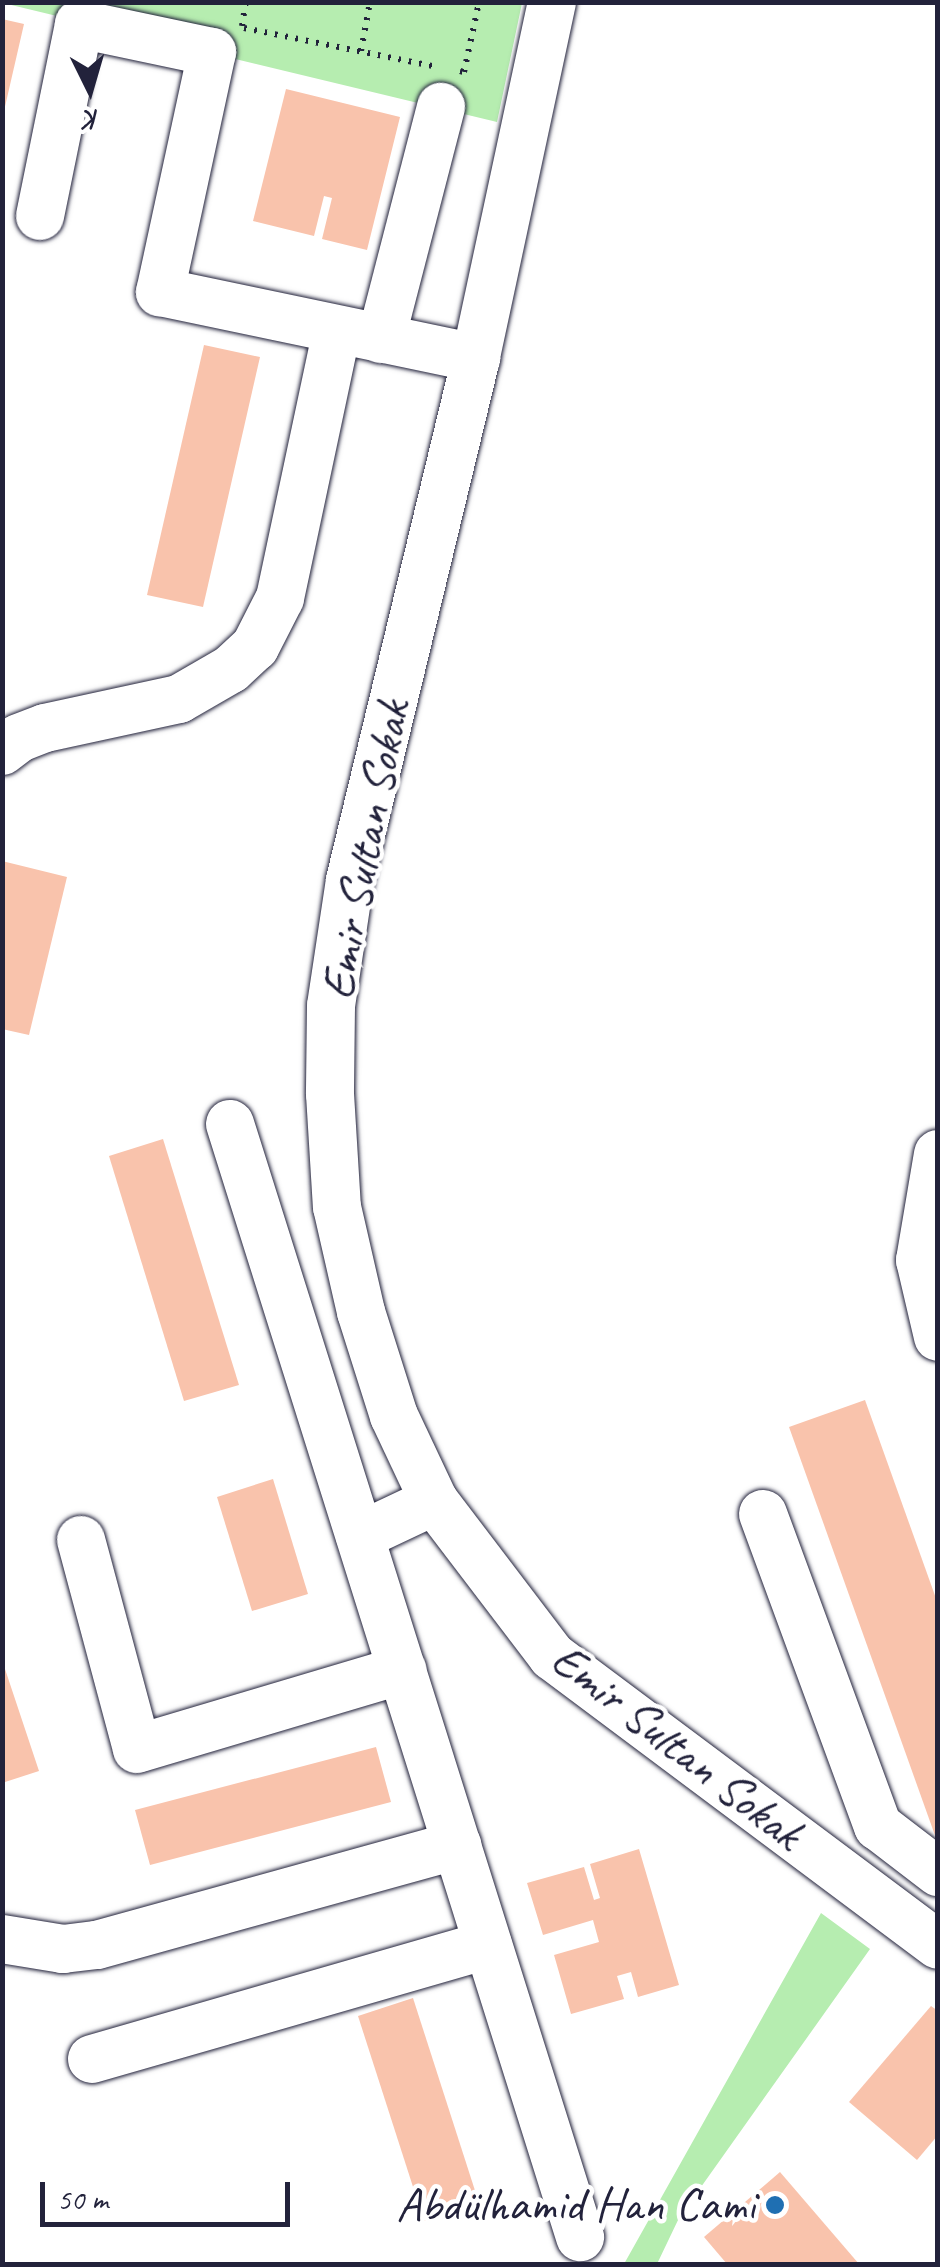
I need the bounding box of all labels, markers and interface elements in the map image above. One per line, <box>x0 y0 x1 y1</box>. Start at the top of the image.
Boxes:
north arrow <box>40 40 140 140</box>
text: K <box>84 102 101 138</box>
street label: Emir Sultan Sokak <box>308 697 422 1003</box>
street label: Emir Sultan Sokak <box>541 1631 813 1861</box>
scale bar <box>45 2162 295 2224</box>
place label: Abdülhamid Han Cami <box>395 2176 755 2234</box>
text: 50 m <box>57 2180 108 2218</box>
marker: Abdülhamid Han Cami <box>764 2194 786 2216</box>

